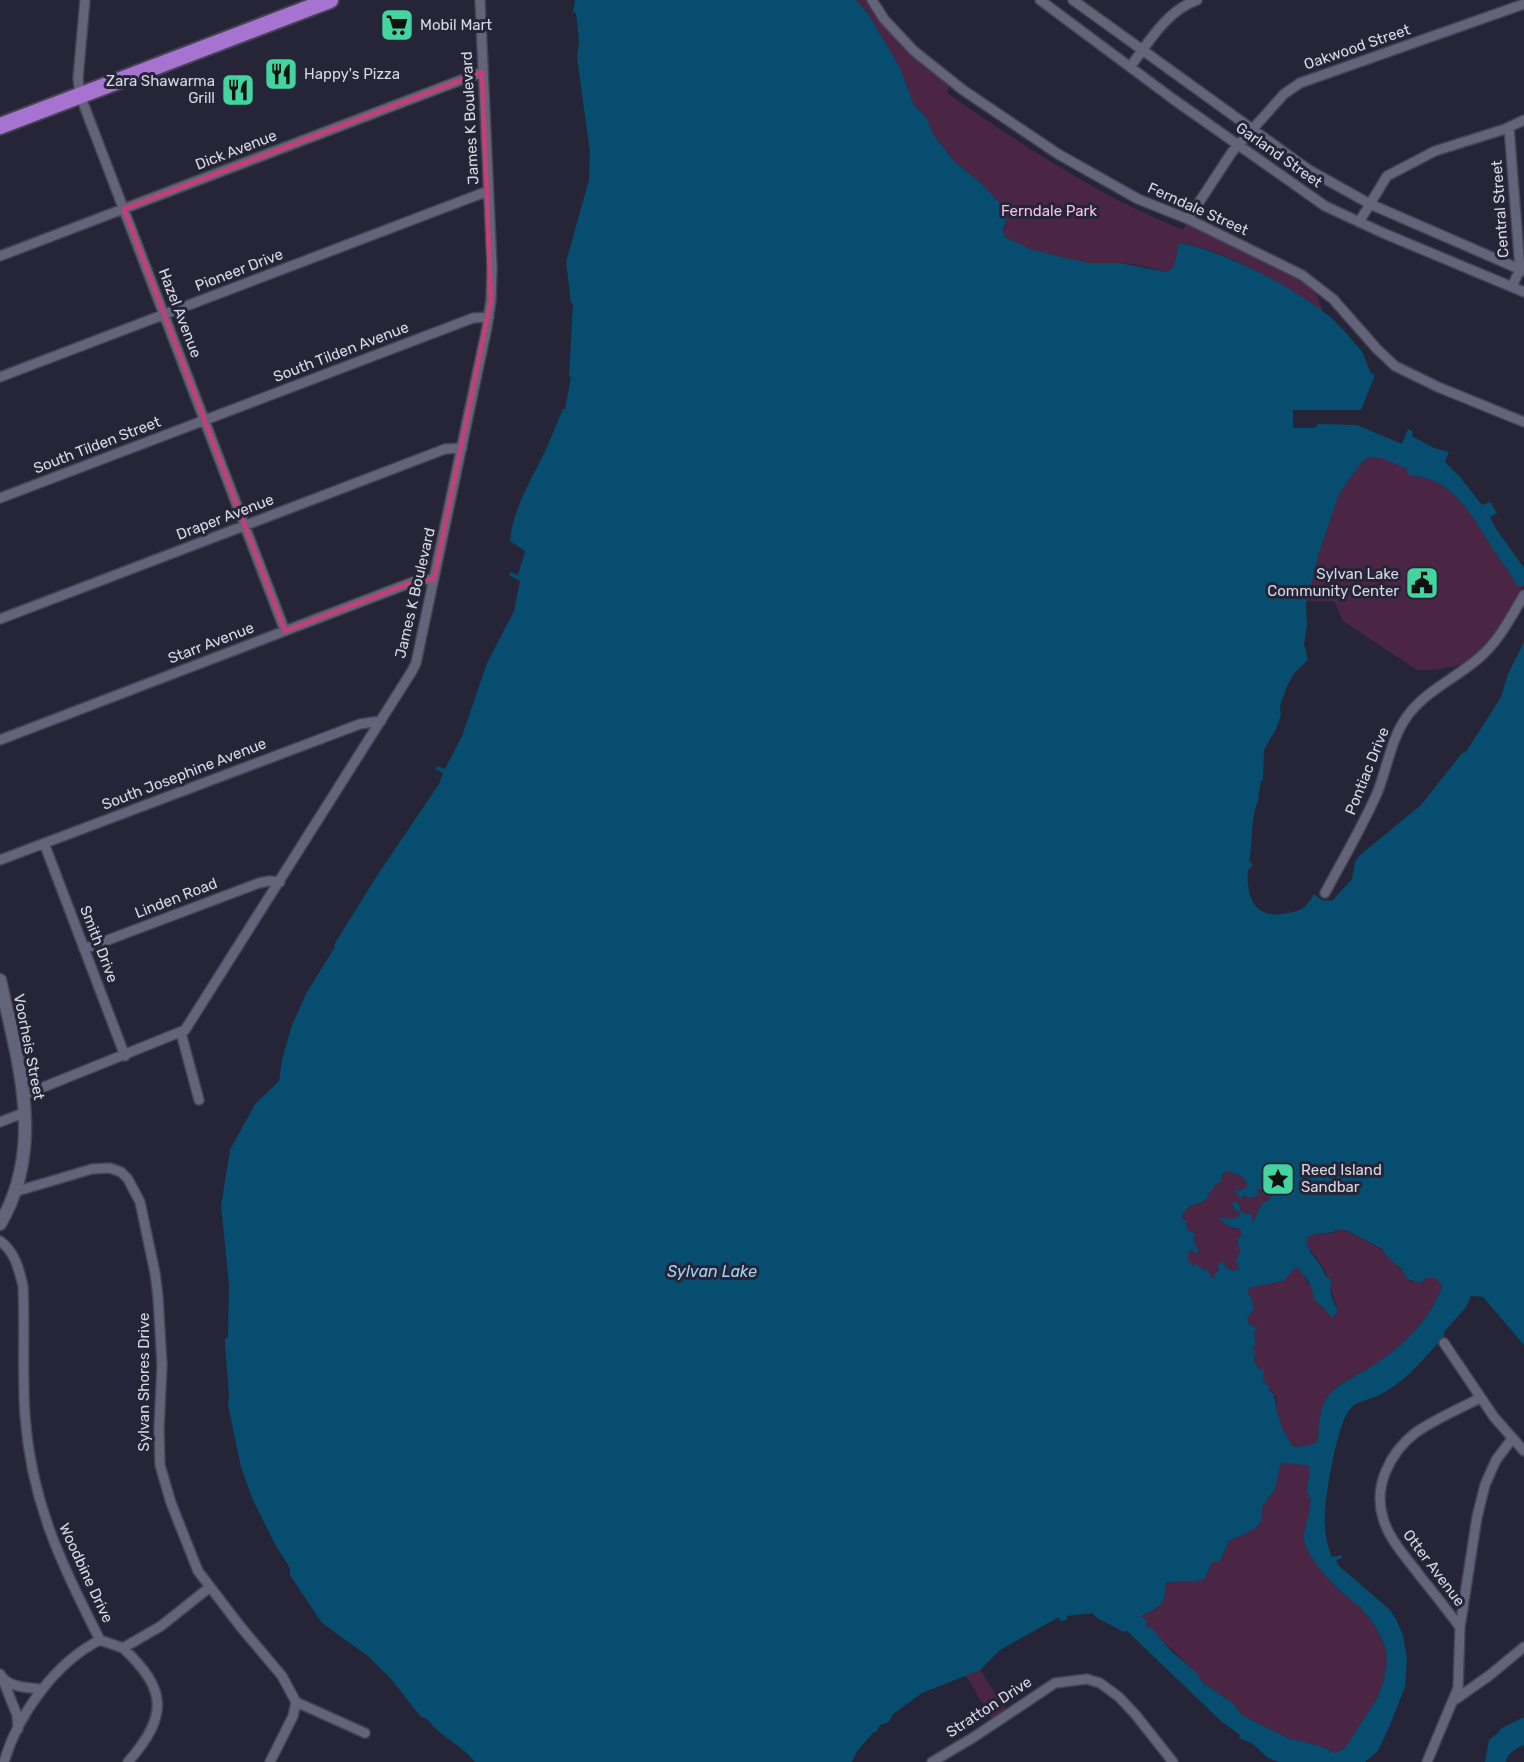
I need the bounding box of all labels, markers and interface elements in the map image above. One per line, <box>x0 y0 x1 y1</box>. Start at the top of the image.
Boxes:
supermarket icon: Mobil Mart <box>379 7 415 43</box>
place label: Mobil Mart <box>420 16 492 34</box>
street label: Oakwood Street <box>1302 20 1413 74</box>
street label: James K Boulevard <box>458 51 482 185</box>
restaurant icon: Happy's Pizza <box>263 56 299 92</box>
place label: Happy's Pizza <box>304 65 400 83</box>
place label: Zara Shawarma Grill <box>106 72 215 107</box>
restaurant icon: Zara Shawarma Grill <box>220 72 256 108</box>
street label: Garland Street <box>1232 119 1326 191</box>
street label: Dick Avenue <box>193 126 279 174</box>
street label: Central Street <box>1488 159 1512 258</box>
street label: Ferndale Street <box>1145 179 1251 239</box>
park label: Ferndale Park <box>1001 202 1097 220</box>
street label: Pioneer Drive <box>192 245 286 295</box>
street label: Hazel Avenue <box>155 266 205 360</box>
street label: South Tilden Avenue <box>271 318 411 386</box>
street label: South Tilden Street <box>31 412 163 478</box>
street label: Draper Avenue <box>174 490 276 544</box>
street label: James K Boulevard <box>391 526 439 660</box>
place label: Sylvan Lake Community Center <box>1267 565 1399 600</box>
public building icon: Sylvan Lake Community Center <box>1404 565 1440 601</box>
street label: Starr Avenue <box>166 618 256 668</box>
street label: Pontiac Drive <box>1341 725 1393 817</box>
street label: South Josephine Avenue <box>99 734 269 814</box>
street label: Linden Road <box>132 874 220 922</box>
street label: Smith Drive <box>76 903 122 985</box>
street label: Voorheis Street <box>10 992 48 1102</box>
place icon: Reed Island Sandbar <box>1260 1161 1296 1197</box>
place label: Reed Island Sandbar <box>1301 1161 1382 1196</box>
water label: Sylvan Lake <box>667 1262 757 1281</box>
street label: Sylvan Shores Drive <box>135 1313 153 1451</box>
street label: Woodbine Drive <box>55 1520 117 1626</box>
street label: Otter Avenue <box>1399 1526 1469 1610</box>
street label: Stratton Drive <box>943 1673 1035 1741</box>

